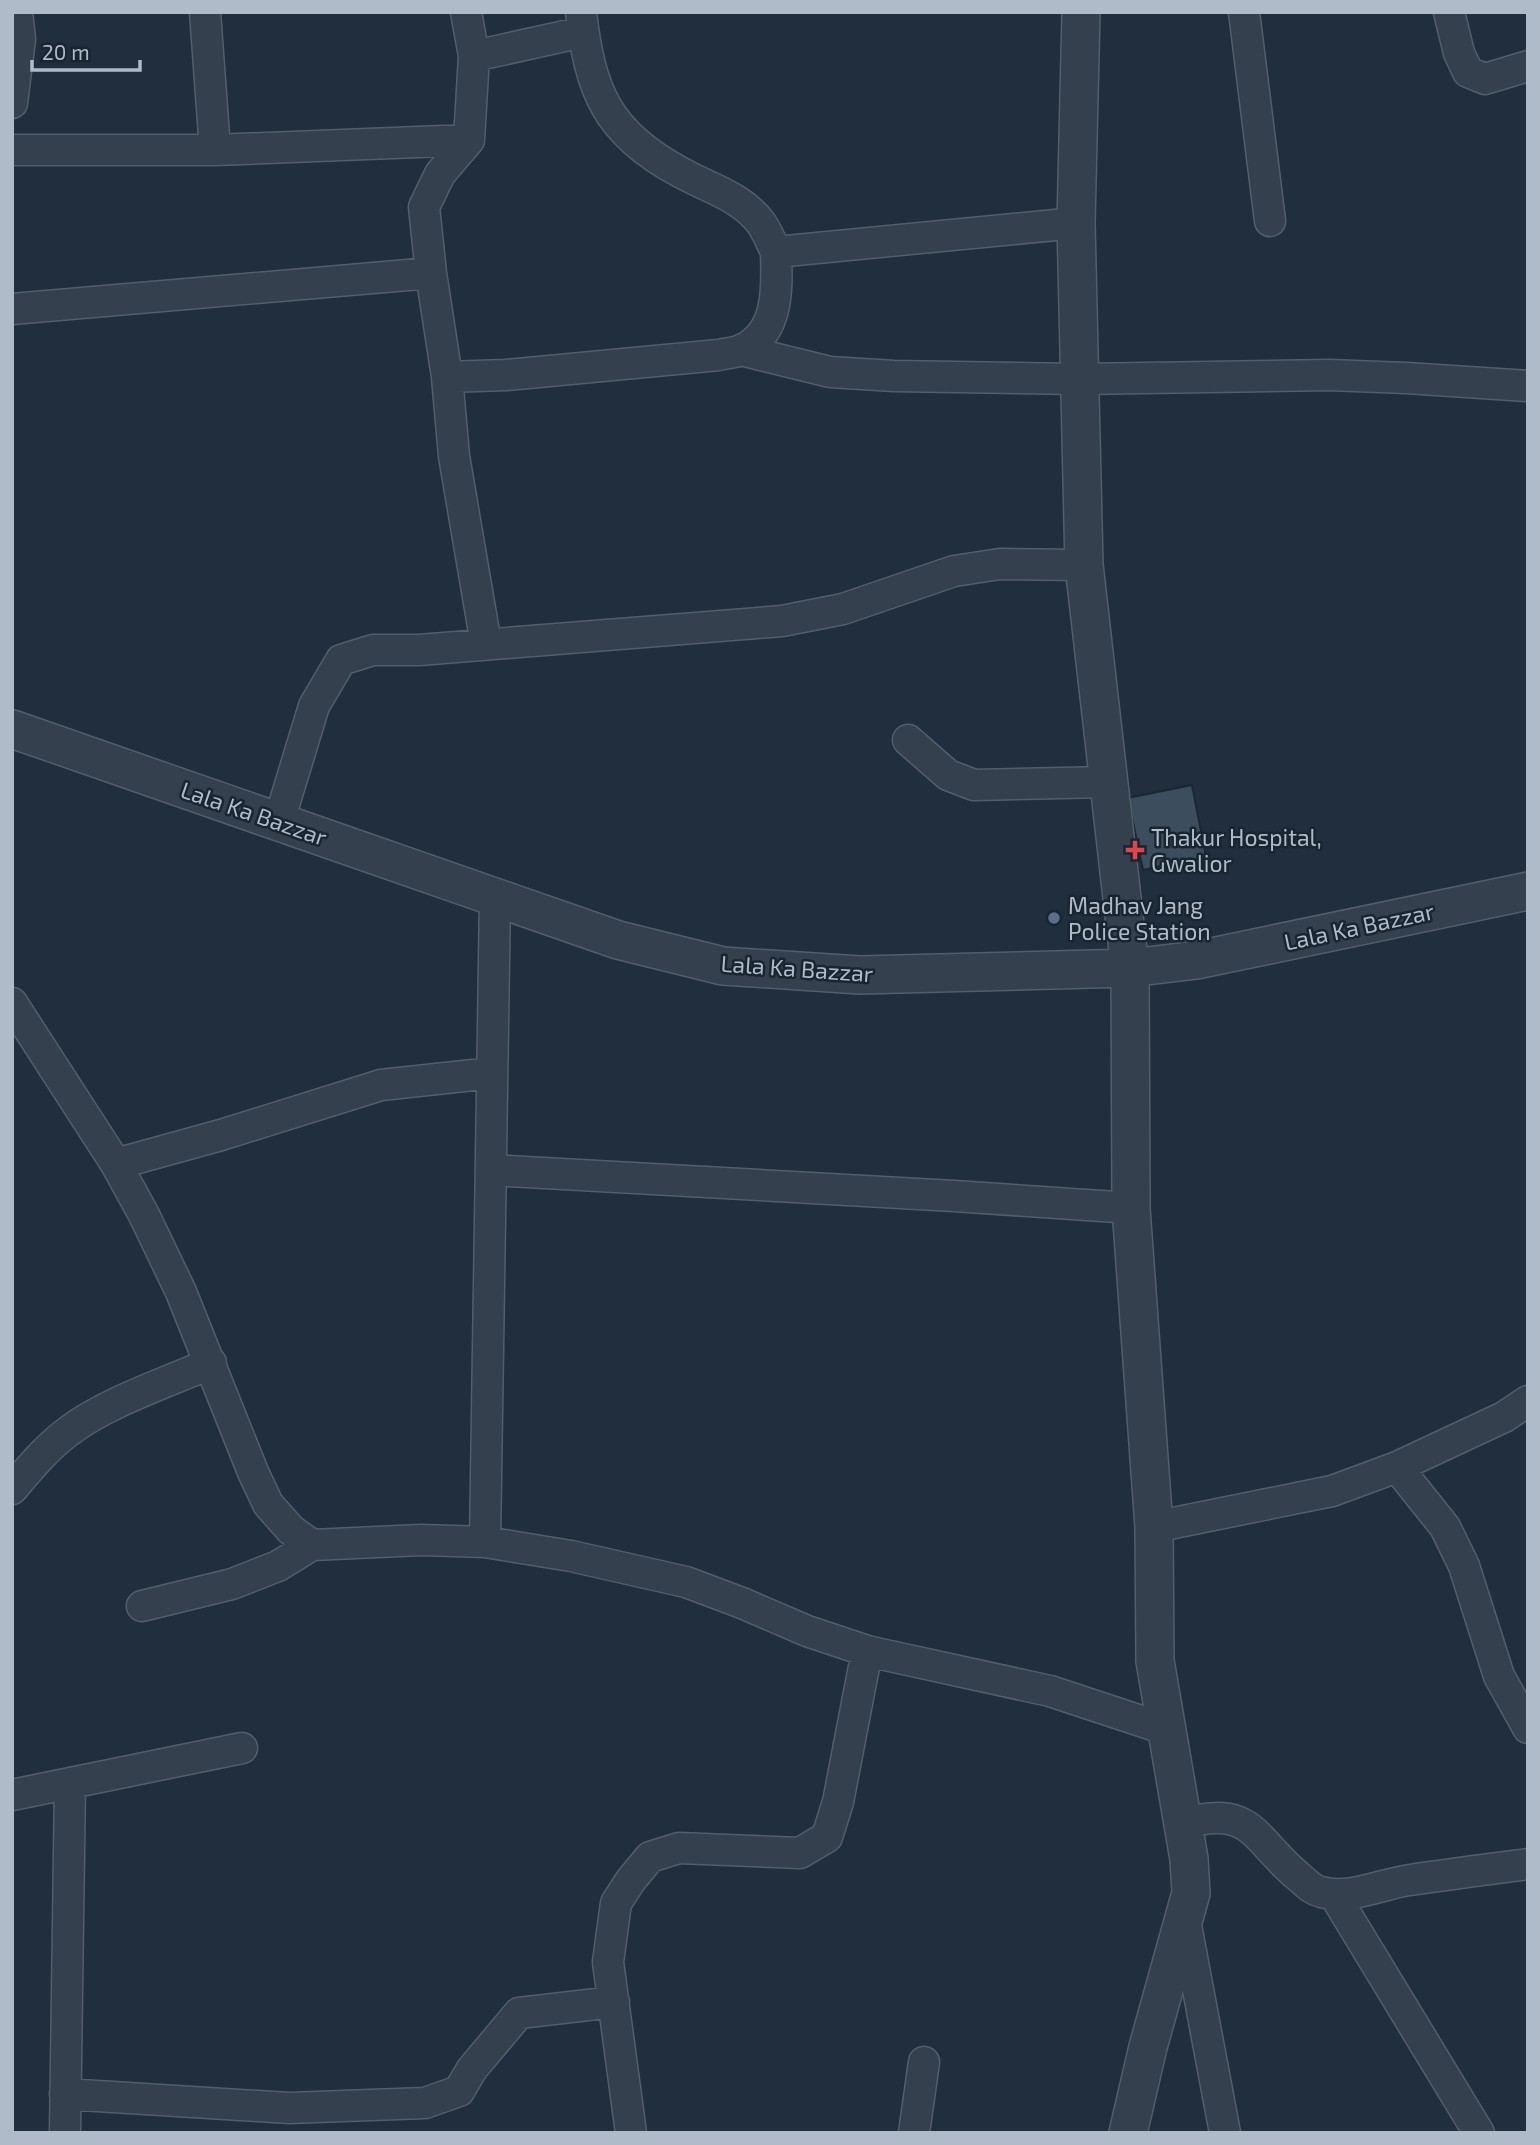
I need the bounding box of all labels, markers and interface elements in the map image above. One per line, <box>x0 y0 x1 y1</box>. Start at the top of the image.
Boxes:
scale bar <box>32 28 140 72</box>
text: 20 m <box>42 39 90 64</box>
street label: Lala Ka Bazzar <box>177 775 331 851</box>
place label: Thakur Hospital, Gwalior <box>1151 823 1322 877</box>
marker: Thakur Hospital, Gwalior <box>1125 840 1145 860</box>
place label: Madhav Jang Police Station <box>1068 891 1211 945</box>
street label: Lala Ka Bazzar <box>1281 896 1437 956</box>
marker: Madhav Jang Police Station <box>1046 910 1062 926</box>
street label: Lala Ka Bazzar <box>720 949 874 987</box>

